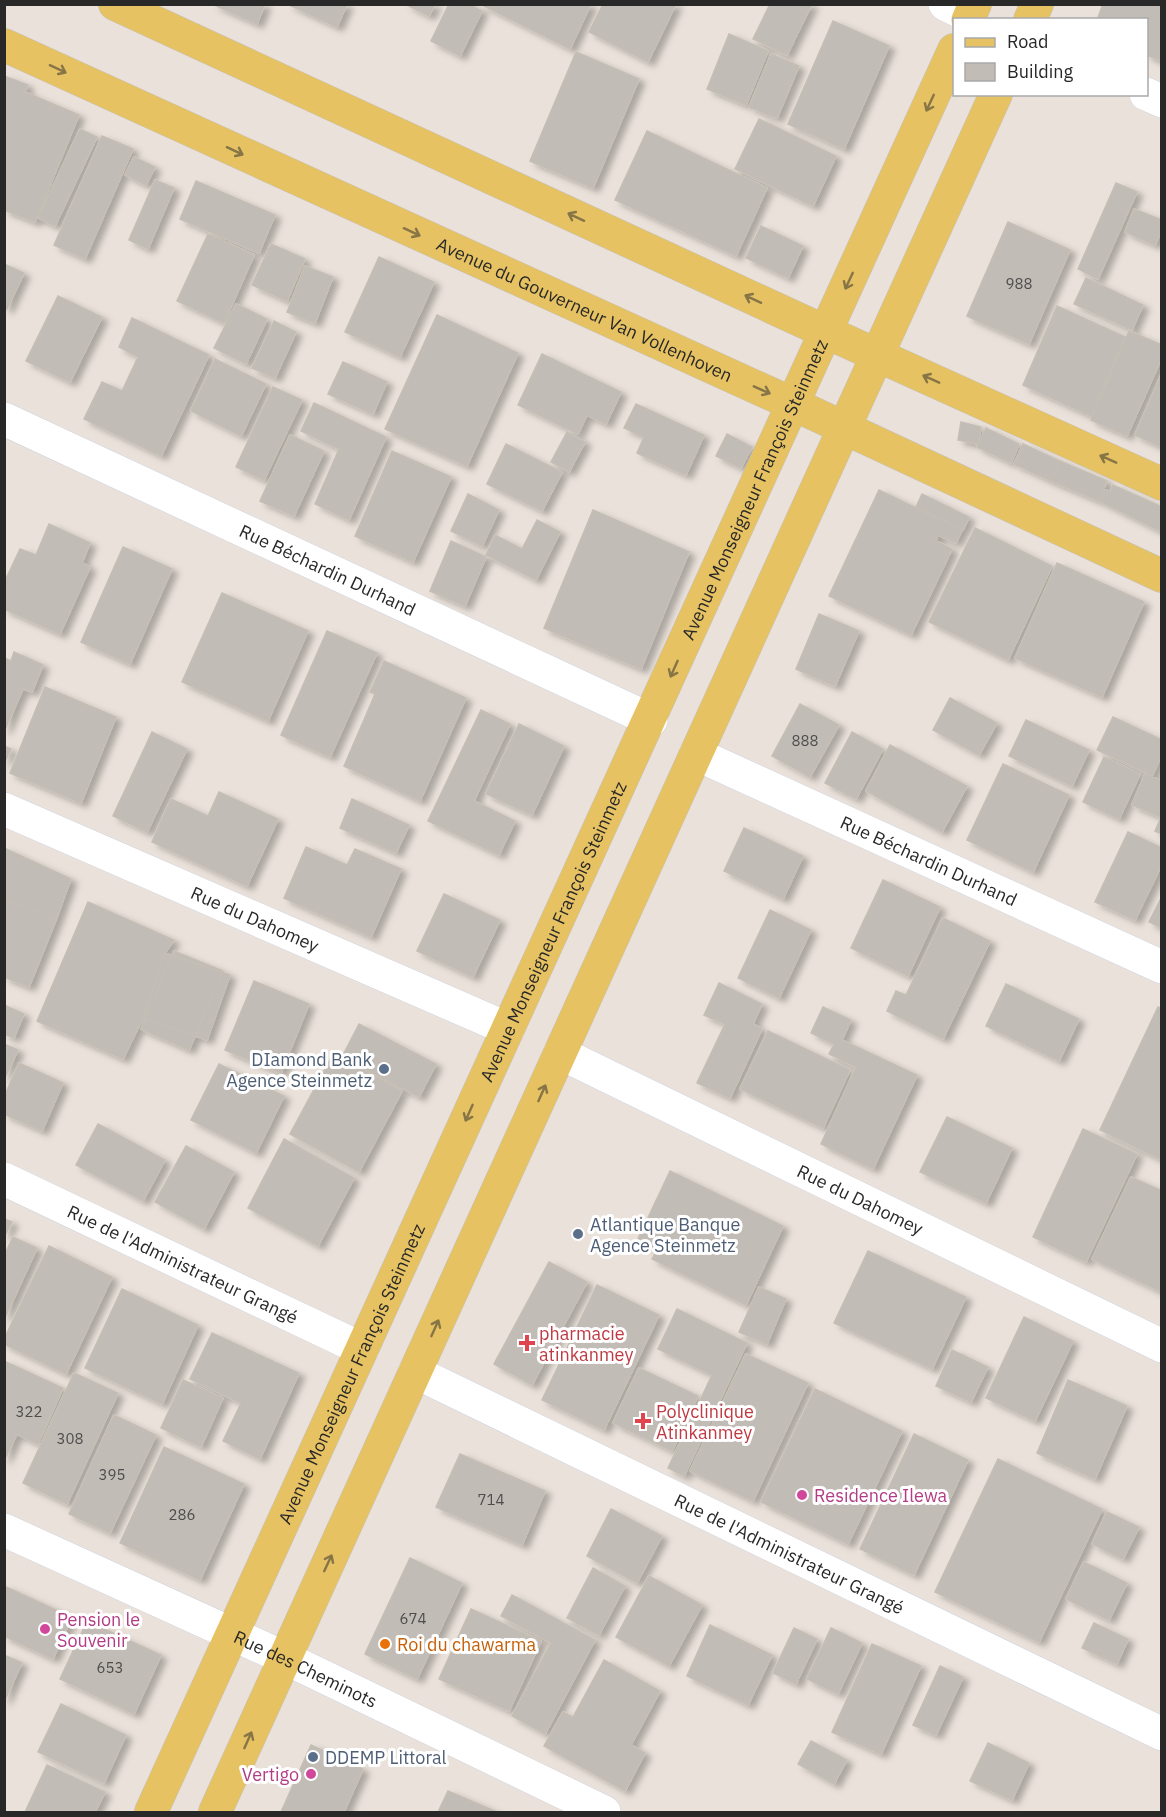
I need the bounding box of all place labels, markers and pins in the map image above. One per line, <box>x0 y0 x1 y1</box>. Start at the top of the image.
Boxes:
place label: DIamond Bank Agence Steinmetz <box>226 1048 373 1092</box>
marker: DIamond Bank Agence Steinmetz <box>377 1062 391 1076</box>
place label: Atlantique Banque Agence Steinmetz <box>590 1213 740 1257</box>
marker: Atlantique Banque Agence Steinmetz <box>571 1227 585 1241</box>
place label: pharmacie atinkanmey <box>539 1322 633 1366</box>
marker: pharmacie atinkanmey <box>520 1336 534 1350</box>
place label: Polyclinique Atinkanmey <box>656 1400 754 1444</box>
marker: Polyclinique Atinkanmey <box>634 1412 652 1430</box>
place label: Residence Ilewa <box>814 1484 948 1507</box>
marker: Residence Ilewa <box>795 1488 809 1502</box>
place label: Pension le Souvenir <box>57 1608 140 1652</box>
marker: Pension le Souvenir <box>38 1622 52 1636</box>
place label: Roi du chawarma <box>397 1633 536 1656</box>
marker: Roi du chawarma <box>378 1637 392 1651</box>
place label: DDEMP Littoral <box>325 1746 447 1769</box>
marker: DDEMP Littoral <box>306 1750 320 1764</box>
place label: Vertigo <box>242 1763 299 1786</box>
marker: Vertigo <box>304 1767 318 1781</box>

